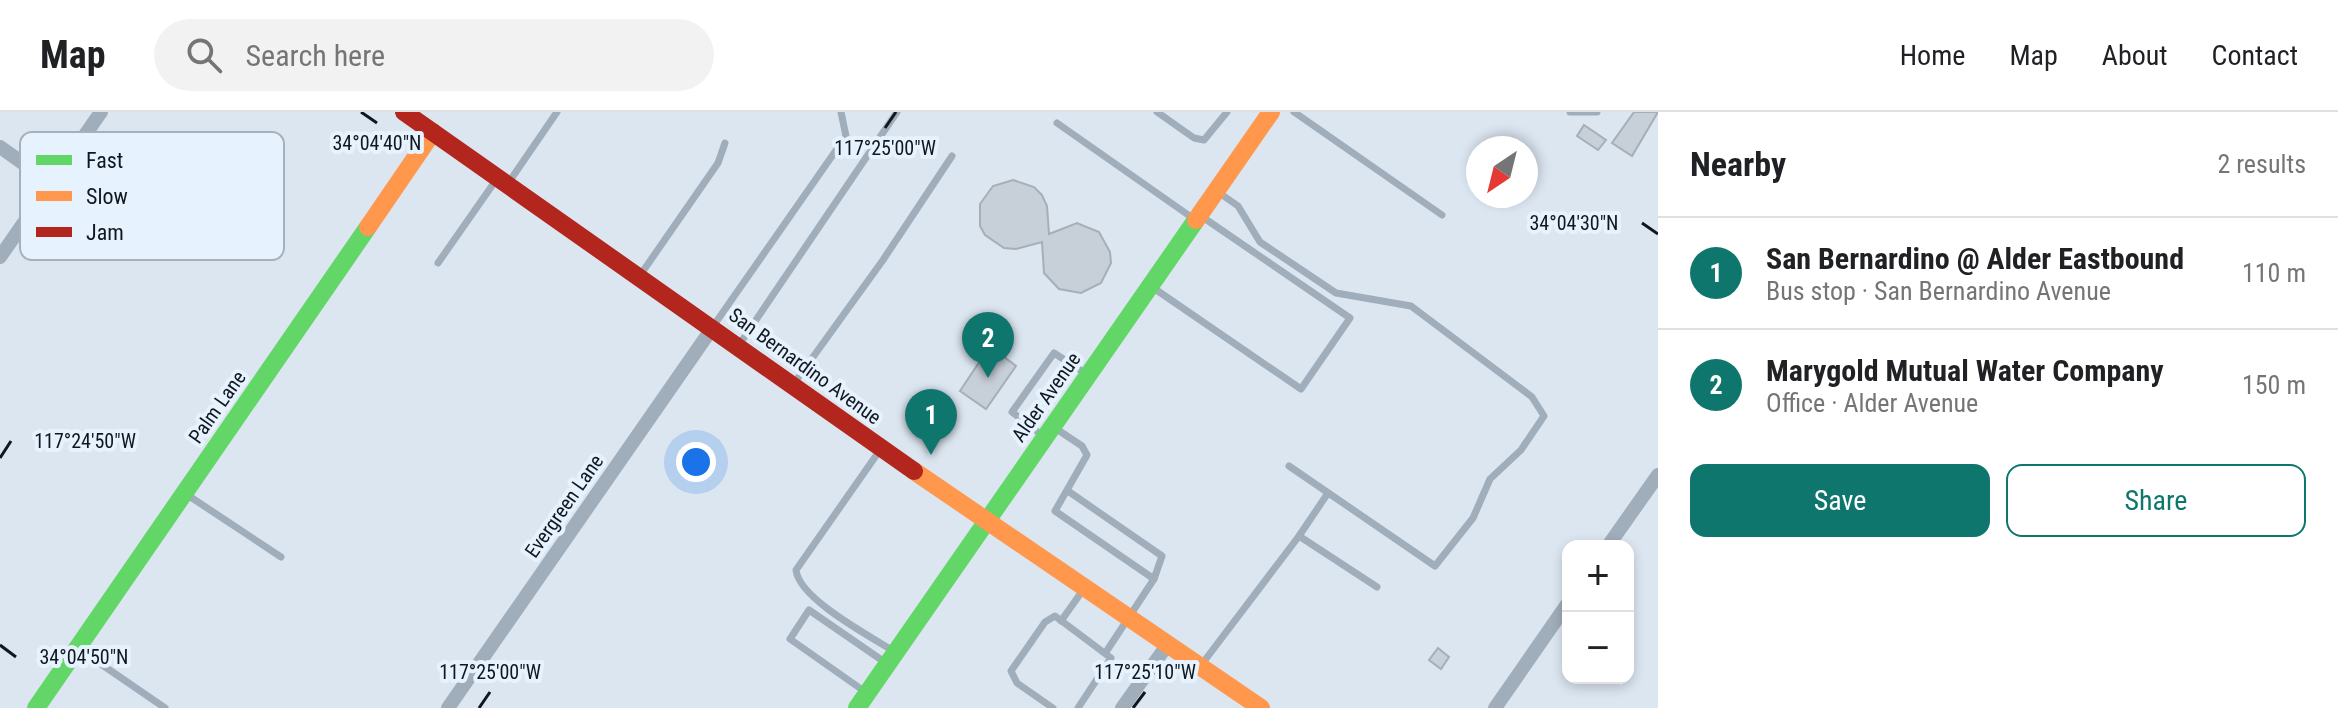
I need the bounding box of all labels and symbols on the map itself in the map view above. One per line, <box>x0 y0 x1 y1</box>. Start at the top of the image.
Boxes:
text: 34°04'40"N <box>332 131 422 155</box>
legend <box>20 132 284 260</box>
text: 117°25'00"W <box>834 136 936 160</box>
north arrow <box>1466 136 1538 208</box>
text: Fast <box>86 148 123 173</box>
text: Slow <box>86 184 128 209</box>
text: 34°04'30"N <box>1529 211 1619 235</box>
text: Jam <box>86 220 124 245</box>
street label: San Bernardino Avenue <box>724 303 886 429</box>
pin: 2 <box>962 312 1014 378</box>
street label: Alder Avenue <box>1006 348 1086 446</box>
street label: Palm Lane <box>183 366 251 448</box>
pin: 1 <box>905 389 957 455</box>
text: 117°24'50"W <box>34 429 136 453</box>
your location <box>676 442 716 482</box>
street label: Evergreen Lane <box>520 450 608 562</box>
text: 34°04'50"N <box>39 645 129 669</box>
text: 117°25'00"W <box>439 660 541 684</box>
text: 117°25'10"W <box>1094 660 1196 684</box>

